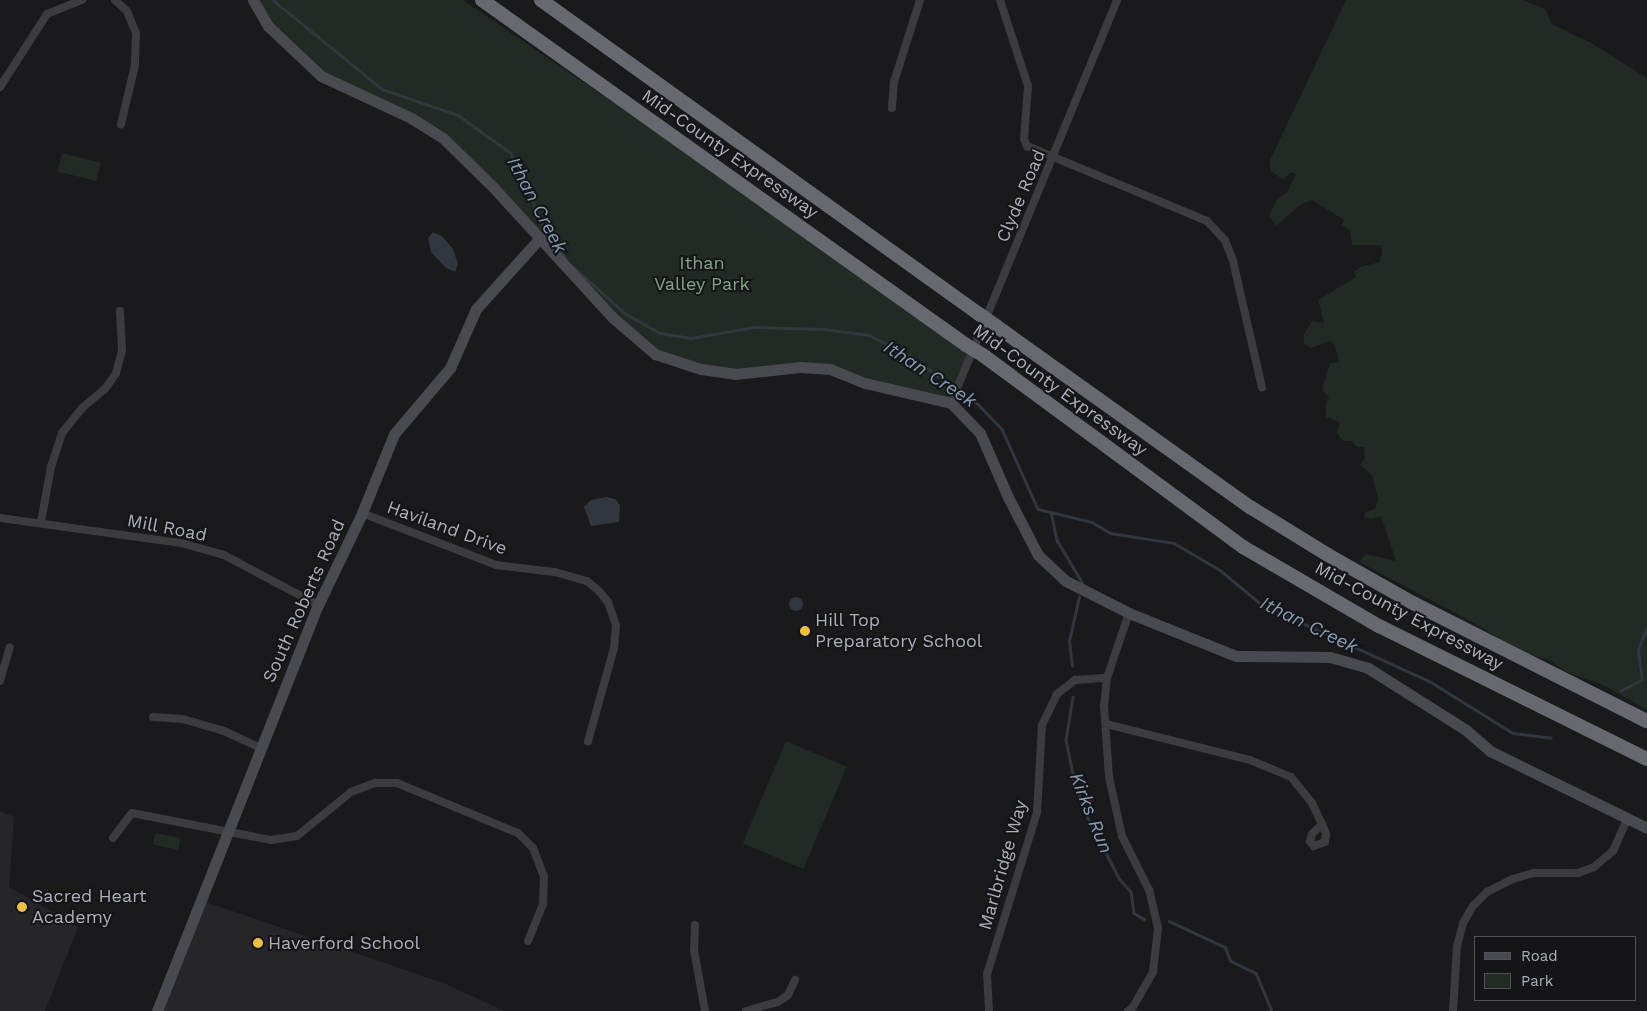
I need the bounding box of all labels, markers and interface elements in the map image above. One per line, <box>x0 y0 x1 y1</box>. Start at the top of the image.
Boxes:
street label: Mid-County Expressway <box>637 85 823 223</box>
street label: Clyde Road <box>992 146 1050 246</box>
water label: Ithan Creek <box>502 153 572 257</box>
park label: Ithan Valley Park <box>654 253 750 296</box>
street label: Mid-County Expressway <box>968 319 1152 461</box>
water label: Ithan Creek <box>879 336 981 412</box>
street label: Haviland Drive <box>384 496 510 560</box>
street label: Mill Road <box>125 510 209 546</box>
street label: South Roberts Road <box>258 516 350 686</box>
street label: Mid-County Expressway <box>1311 557 1507 675</box>
water label: Ithan Creek <box>1256 592 1362 658</box>
place label: Hill Top Preparatory School <box>815 610 983 652</box>
marker: Hill Top Preparatory School <box>799 625 811 637</box>
water label: Kirks Run <box>1064 769 1118 857</box>
street label: Marlbridge Way <box>974 797 1032 933</box>
place label: Sacred Heart Academy <box>32 886 146 929</box>
marker: Sacred Heart Academy <box>16 901 28 913</box>
place label: Haverford School <box>268 932 420 954</box>
legend <box>1474 936 1637 1001</box>
marker: Haverford School <box>252 937 264 949</box>
text: Road <box>1521 947 1558 965</box>
text: Park <box>1521 972 1553 990</box>

